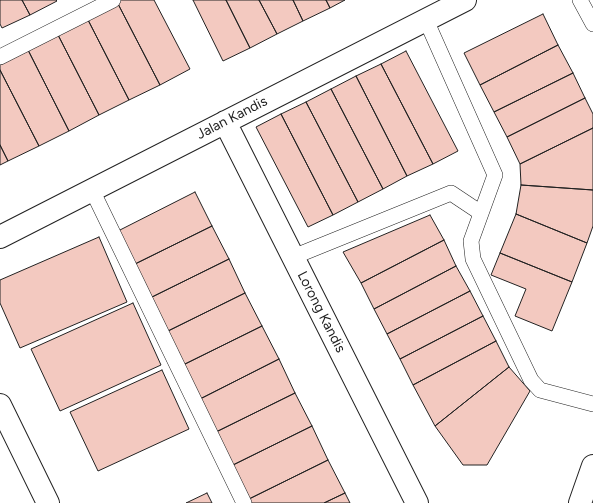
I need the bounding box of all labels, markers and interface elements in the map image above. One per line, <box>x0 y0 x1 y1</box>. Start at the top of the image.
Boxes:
street label: Jalan Kandis <box>194 93 270 143</box>
street label: Lorong Kandis <box>293 268 349 356</box>

